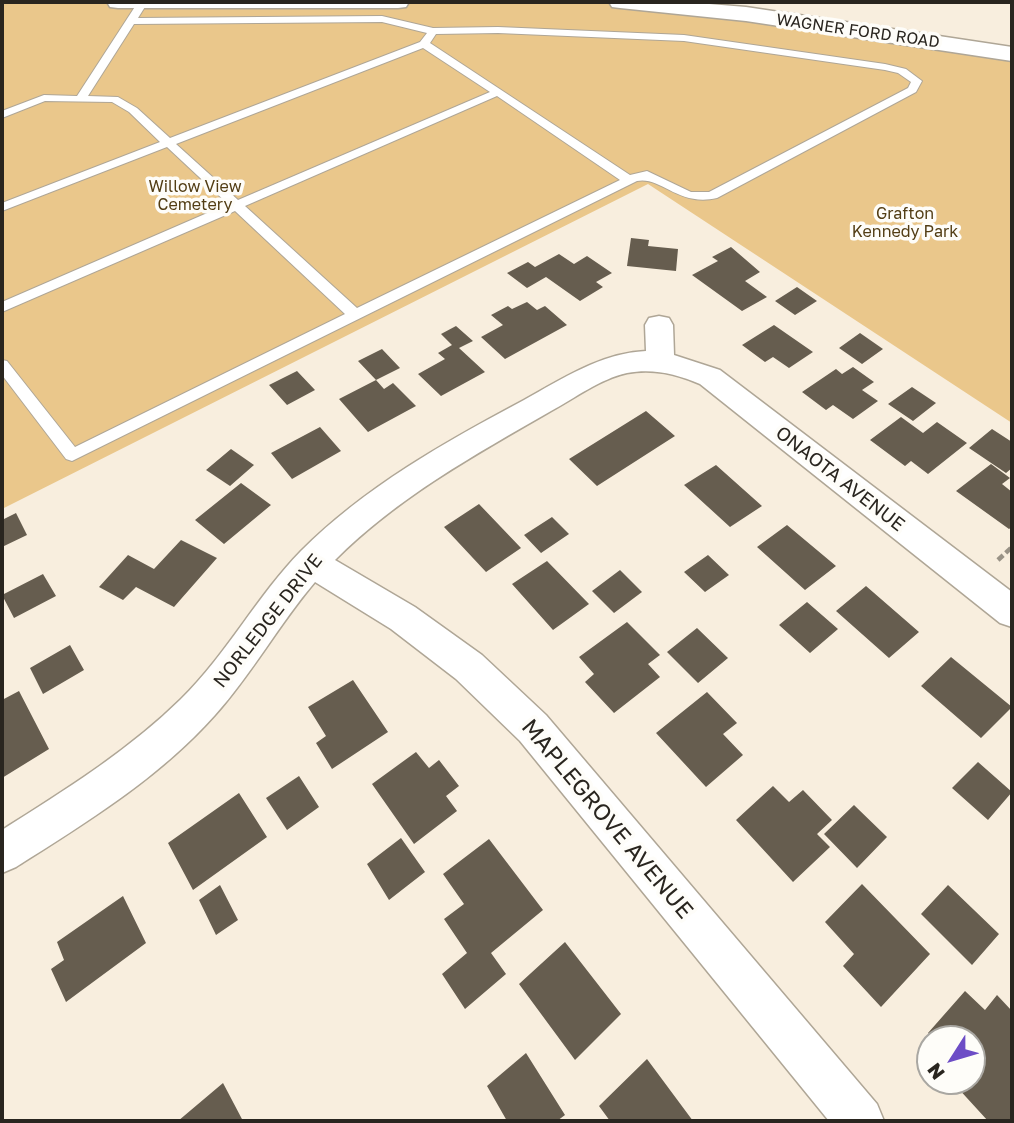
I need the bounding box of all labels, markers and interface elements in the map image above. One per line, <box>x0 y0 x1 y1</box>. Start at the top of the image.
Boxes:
street label: WAGNER FORD ROAD <box>775 10 941 52</box>
park label: Willow View Cemetery <box>148 177 242 215</box>
park label: Grafton Kennedy Park <box>852 204 958 242</box>
street label: ONAOTA AVENUE <box>771 422 909 536</box>
street label: NORLEDGE DRIVE <box>209 550 327 692</box>
street label: MAPLEGROVE AVENUE <box>515 714 699 924</box>
north arrow <box>916 1025 986 1095</box>
text: N <box>922 1059 949 1084</box>

